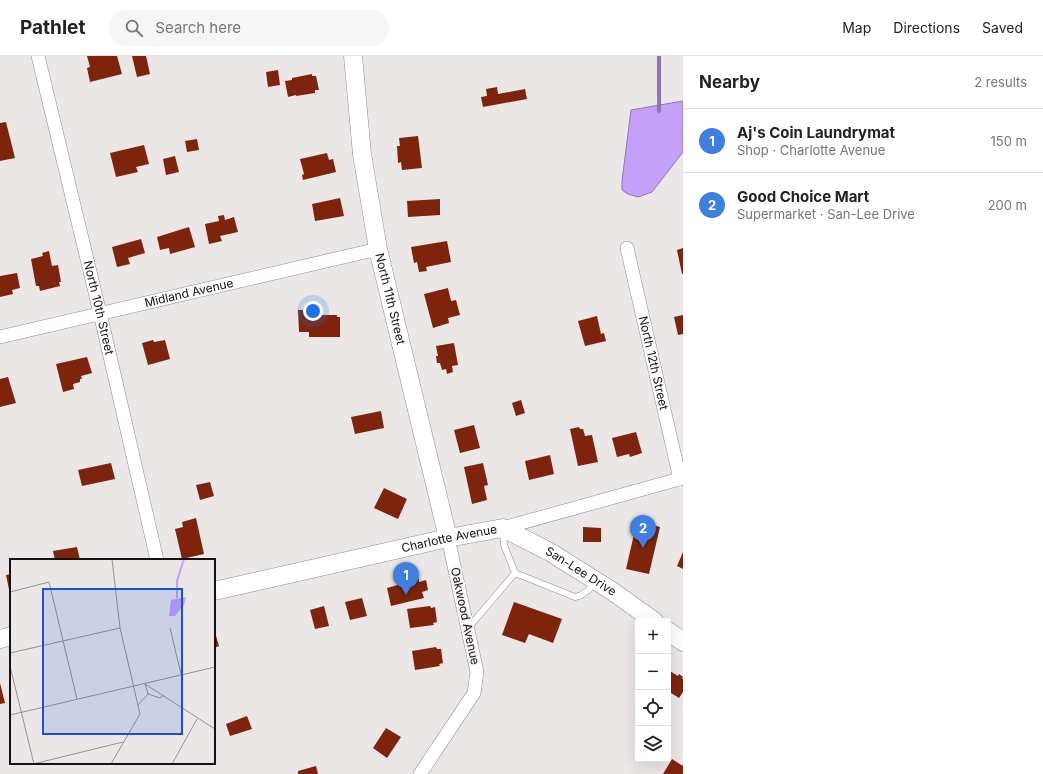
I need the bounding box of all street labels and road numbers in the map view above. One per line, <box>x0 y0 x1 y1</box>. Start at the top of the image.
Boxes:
street label: North 11th Street <box>372 251 409 346</box>
street label: North 10th Street <box>81 259 117 356</box>
street label: Midland Avenue <box>143 275 235 310</box>
street label: North 12th Street <box>636 314 672 411</box>
street label: Charlotte Avenue <box>400 521 498 555</box>
street label: San-Lee Drive <box>543 543 620 599</box>
street label: Oakwood Avenue <box>448 566 483 666</box>

